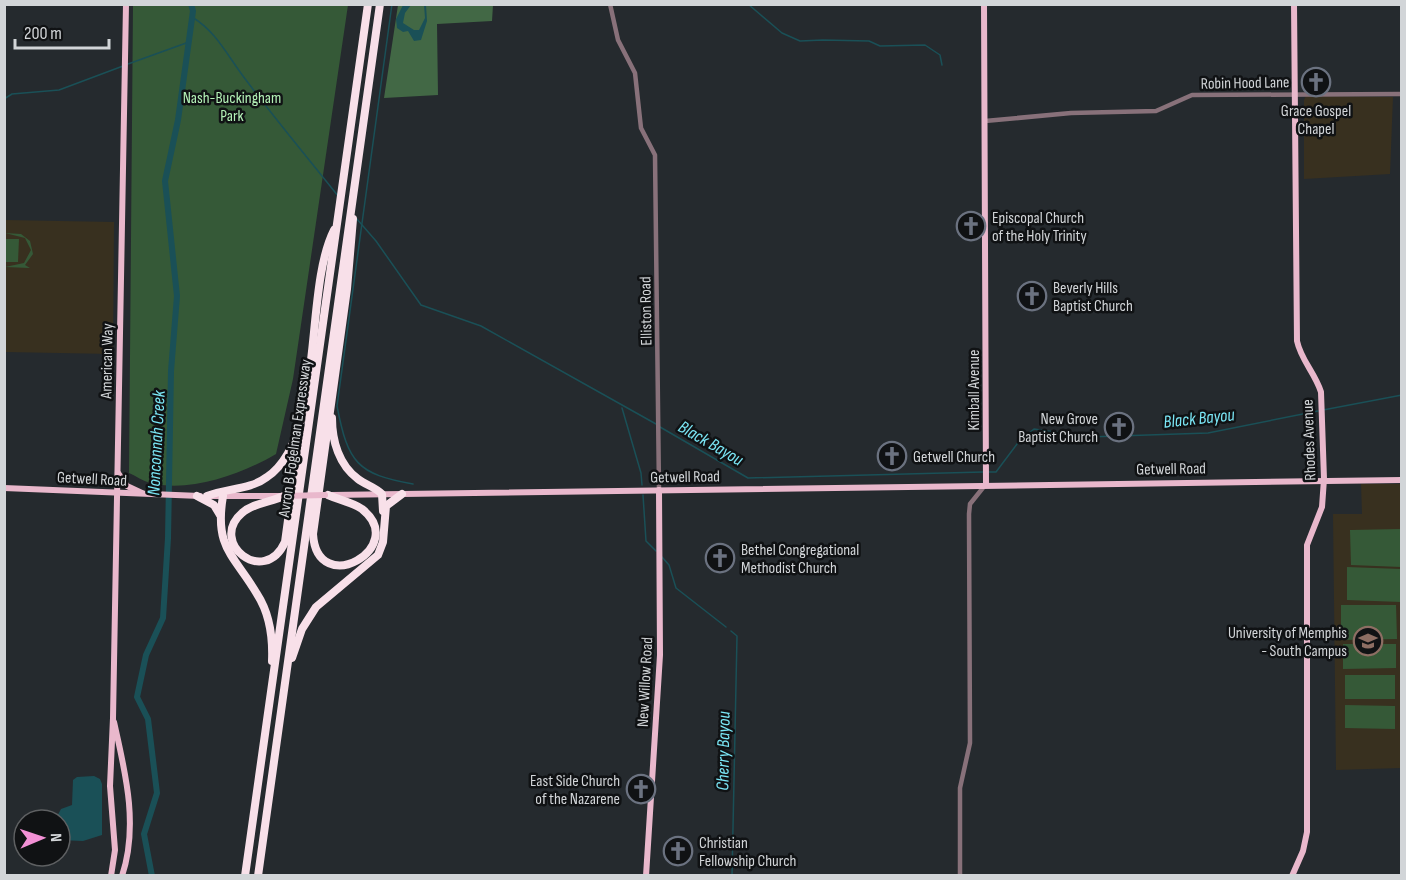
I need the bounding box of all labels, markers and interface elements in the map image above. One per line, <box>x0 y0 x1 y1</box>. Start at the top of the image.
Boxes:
scale bar <box>15 12 110 50</box>
text: 200 m <box>24 23 62 44</box>
church icon: Grace Gospel Chapel <box>1300 66 1332 98</box>
street label: Robin Hood Lane <box>1200 73 1290 94</box>
park label: Nash-Buckingham Park <box>183 89 281 126</box>
place label: Grace Gospel Chapel <box>1281 102 1351 139</box>
place label: Episcopal Church of the Holy Trinity <box>992 209 1087 246</box>
church icon: Episcopal Church of the Holy Trinity <box>955 210 987 242</box>
street label: Elliston Road <box>636 276 657 346</box>
place label: Beverly Hills Baptist Church <box>1053 279 1133 316</box>
church icon: Beverly Hills Baptist Church <box>1016 280 1048 312</box>
street label: American Way <box>97 323 118 400</box>
street label: Kimball Avenue <box>965 350 984 430</box>
street label: Avron B Fogelman Expressway <box>275 358 316 519</box>
water label: Nonconnah Creek <box>143 389 170 496</box>
street label: Rhodes Avenue <box>1299 399 1320 481</box>
water label: Black Bayou <box>1162 404 1236 433</box>
place label: New Grove Baptist Church <box>1018 410 1098 447</box>
church icon: New Grove Baptist Church <box>1103 411 1135 443</box>
water label: Black Bayou <box>675 416 747 471</box>
church icon: Getwell Church <box>876 440 908 472</box>
place label: Getwell Church <box>913 448 995 467</box>
street label: Getwell Road <box>1136 459 1206 480</box>
street label: Getwell Road <box>650 467 720 488</box>
street label: Getwell Road <box>57 468 127 491</box>
place label: Bethel Congregational Methodist Church <box>741 541 859 578</box>
church icon: Bethel Congregational Methodist Church <box>704 542 736 574</box>
place label: University of Memphis - South Campus <box>1228 624 1347 661</box>
school or university icon: University of Memphis - South Campus <box>1352 625 1384 657</box>
street label: New Willow Road <box>634 637 657 728</box>
water label: Cherry Bayou <box>712 710 735 791</box>
place label: East Side Church of the Nazarene <box>530 772 620 809</box>
church icon: East Side Church of the Nazarene <box>625 773 657 805</box>
north arrow <box>12 808 72 868</box>
text: N <box>46 833 65 842</box>
place label: Christian Fellowship Church <box>699 834 796 871</box>
church icon: Christian Fellowship Church <box>662 835 694 867</box>

